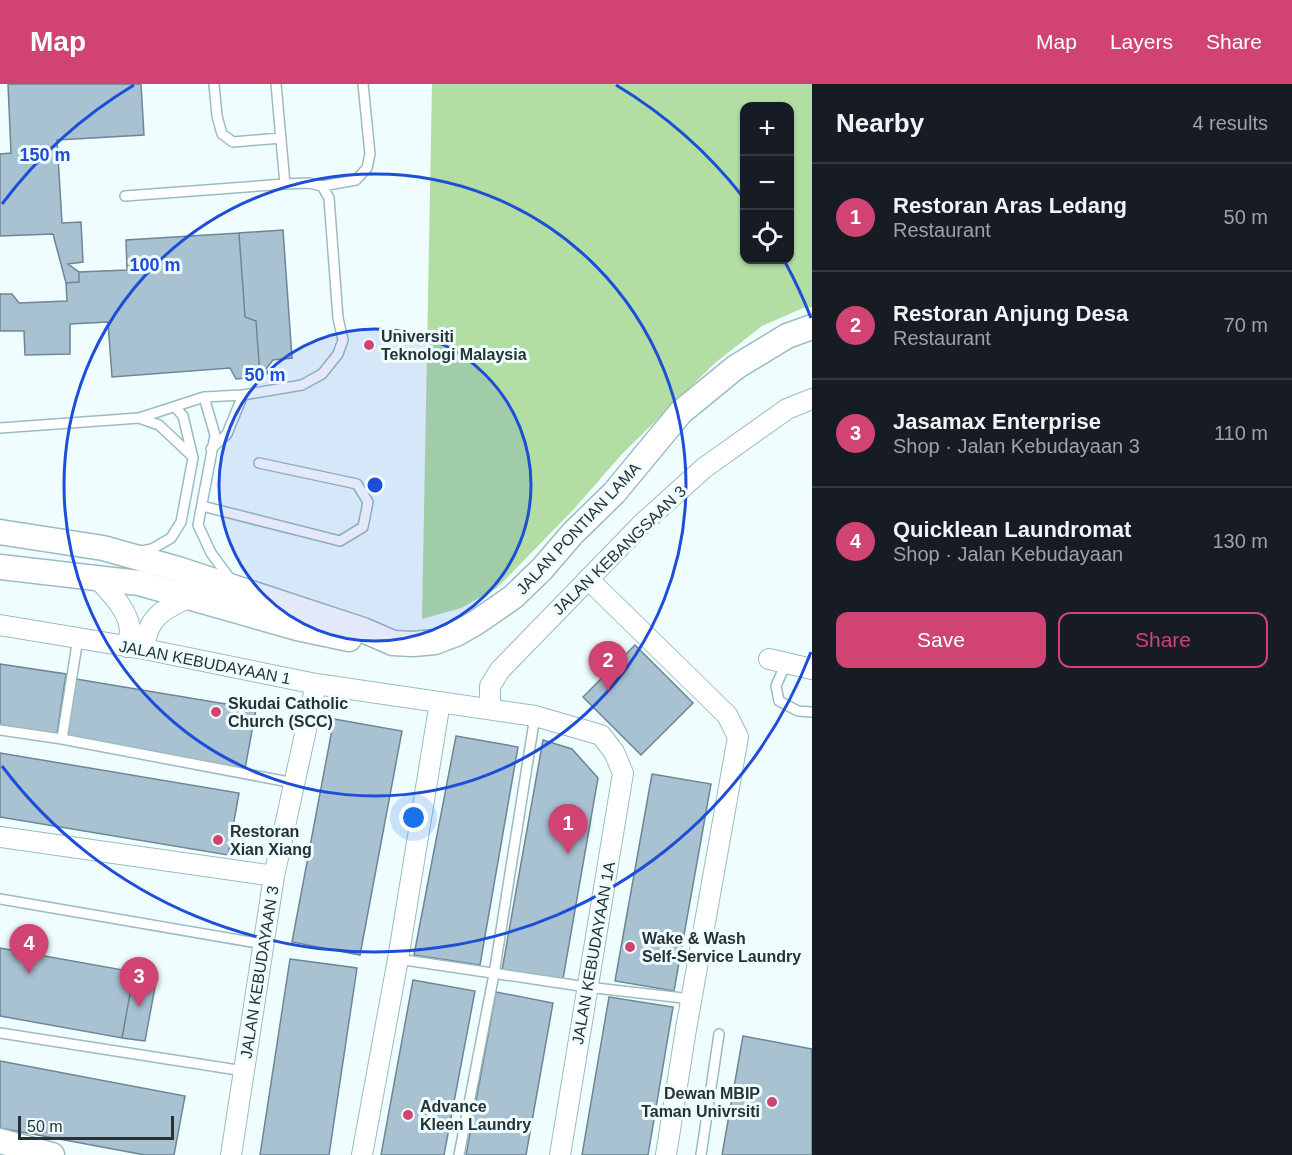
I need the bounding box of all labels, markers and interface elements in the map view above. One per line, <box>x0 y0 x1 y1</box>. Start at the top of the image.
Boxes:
text: Map <box>30 26 86 57</box>
text: Map <box>1036 30 1077 53</box>
text: Layers <box>1110 30 1173 53</box>
text: Share <box>1206 30 1262 53</box>
map controls <box>740 102 794 264</box>
button: + <box>740 102 794 156</box>
text: Nearby <box>836 108 924 138</box>
text: 4 results <box>1192 112 1268 134</box>
text: 150 m <box>19 145 71 165</box>
button: − <box>740 156 794 210</box>
text: Restoran Aras Ledang <box>893 193 1127 218</box>
text: 1 <box>850 206 861 228</box>
text: 50 m <box>1224 206 1268 228</box>
button: locate <box>740 210 794 264</box>
text: Restaurant <box>893 219 991 241</box>
text: 100 m <box>129 255 181 275</box>
text: Restoran Anjung Desa <box>893 301 1128 326</box>
text: 2 <box>850 314 861 336</box>
text: 70 m <box>1224 314 1268 336</box>
text: Restaurant <box>893 327 991 349</box>
place label: Universiti Teknologi Malaysia <box>381 328 527 363</box>
marker: Universiti Teknologi Malaysia <box>362 338 376 352</box>
text: 50 m <box>244 365 286 385</box>
text: Jasamax Enterprise <box>893 409 1101 434</box>
text: 3 <box>850 422 861 444</box>
text: 110 m <box>1214 422 1268 444</box>
text: Shop · Jalan Kebudayaan 3 <box>893 435 1140 457</box>
street label: JALAN PONTIAN LAMA <box>513 459 644 598</box>
centre of rings <box>365 475 385 495</box>
street label: JALAN KEBANGSAAN 3 <box>549 482 689 618</box>
text: Quicklean Laundromat <box>893 517 1131 542</box>
text: 4 <box>850 530 861 552</box>
text: 130 m <box>1212 530 1268 552</box>
text: Shop · Jalan Kebudayaan <box>893 543 1123 565</box>
button: Save <box>836 612 1046 668</box>
button: Share <box>1058 612 1268 668</box>
street label: JALAN KEBUDAYAAN 1 <box>118 637 292 688</box>
pin: 2 <box>588 642 628 691</box>
place label: Skudai Catholic Church (SCC) <box>228 695 348 730</box>
marker: Skudai Catholic Church (SCC) <box>209 705 223 719</box>
your location <box>399 803 428 832</box>
pin: 1 <box>548 804 588 854</box>
place label: Restoran Xian Xiang <box>230 823 312 858</box>
marker: Restoran Xian Xiang <box>211 833 225 847</box>
street label: JALAN KEBUDAYAAN 1A <box>569 860 618 1046</box>
street label: JALAN KEBUDAYAAN 3 <box>237 884 282 1060</box>
pin: 4 <box>9 924 48 974</box>
place label: Wake & Wash Self-Service Laundry <box>642 930 801 965</box>
marker: Wake & Wash Self-Service Laundry <box>623 940 637 954</box>
pin: 3 <box>120 958 158 1007</box>
place label: Dewan MBIP Taman Univrsiti <box>641 1085 760 1120</box>
marker: Dewan MBIP Taman Univrsiti <box>765 1095 779 1109</box>
place label: Advance Kleen Laundry <box>420 1098 531 1133</box>
marker: Advance Kleen Laundry <box>401 1108 415 1122</box>
scale bar <box>18 1113 174 1140</box>
text: 50 m <box>27 1118 63 1135</box>

